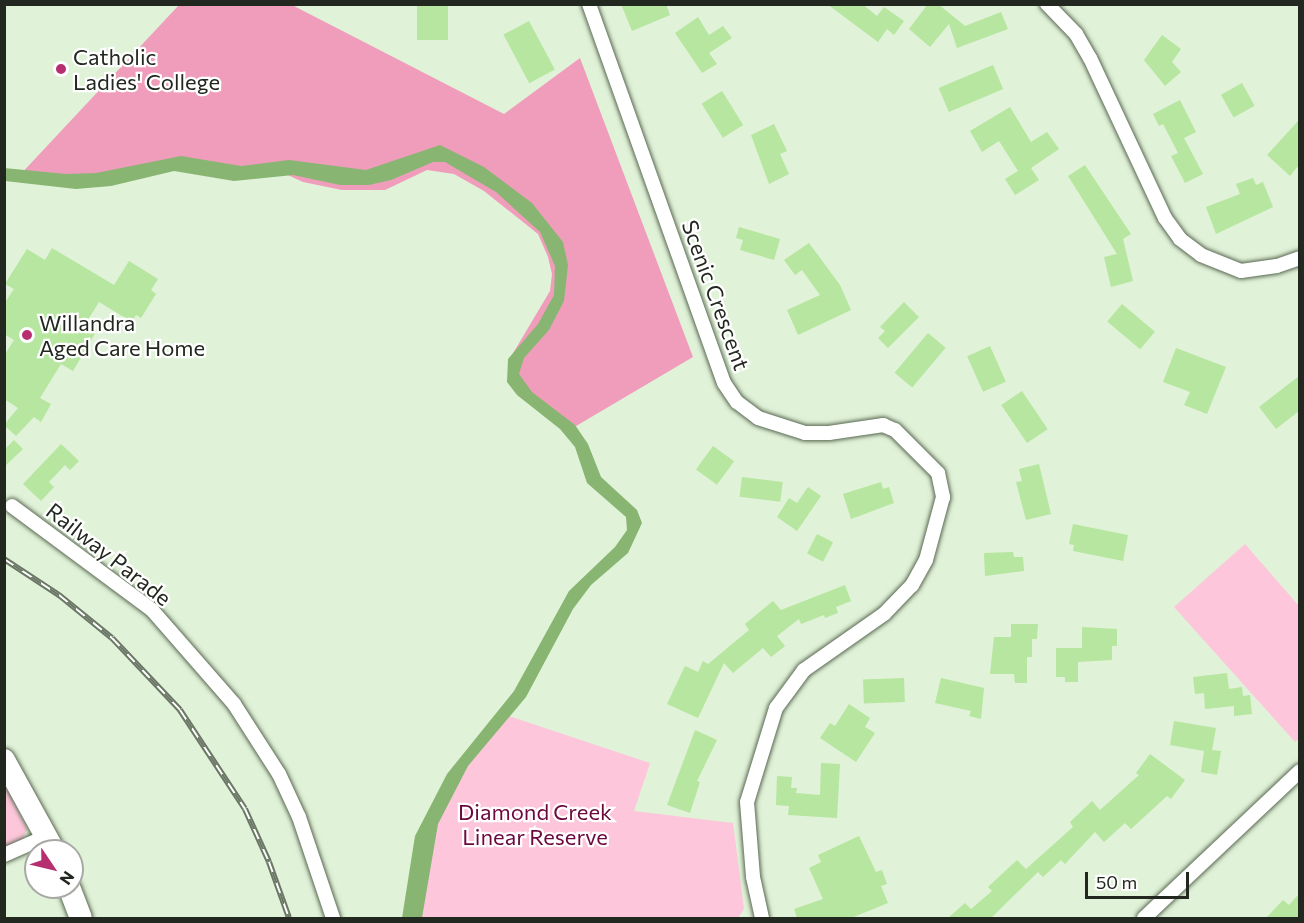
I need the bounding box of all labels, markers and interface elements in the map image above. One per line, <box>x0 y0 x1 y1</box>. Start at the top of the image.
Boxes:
place label: Catholic Ladies' College <box>73 43 220 94</box>
marker: Catholic Ladies' College <box>54 62 68 76</box>
street label: Scenic Crescent <box>677 216 755 374</box>
place label: Willandra Aged Care Home <box>39 309 205 360</box>
marker: Willandra Aged Care Home <box>20 328 34 342</box>
street label: Railway Parade <box>41 497 177 611</box>
park label: Diamond Creek Linear Reserve <box>458 798 612 849</box>
north arrow <box>24 839 84 899</box>
scale bar <box>1088 860 1192 898</box>
text: N <box>56 868 79 889</box>
text: 50 m <box>1096 871 1137 893</box>

